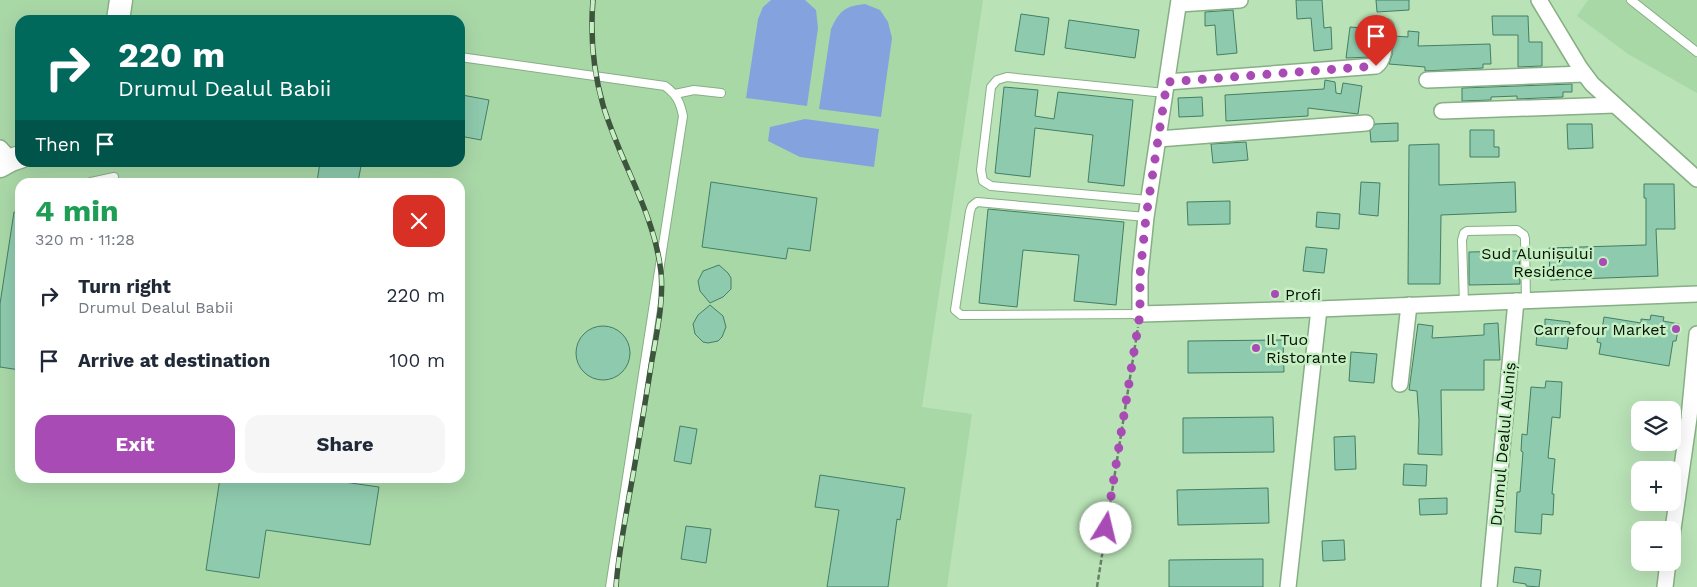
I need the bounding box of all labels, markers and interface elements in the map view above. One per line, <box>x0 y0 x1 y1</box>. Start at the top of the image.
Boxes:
pin <box>1355 15 1397 66</box>
icon: arrive <box>1362 22 1390 50</box>
text: 220 m <box>118 34 225 76</box>
icon: right <box>35 35 100 100</box>
text: Drumul Dealul Babii <box>118 76 331 101</box>
icon: arrive <box>91 130 119 158</box>
text: Then <box>35 133 81 156</box>
text: 4 min <box>35 193 119 228</box>
button: close <box>393 195 445 247</box>
text: 320 m · 11:28 <box>35 230 135 249</box>
place label: Sud Alunișului Residence <box>1481 244 1593 281</box>
marker: Sud Alunișului Residence <box>1597 256 1609 268</box>
text: Turn right <box>78 275 171 298</box>
icon: right <box>35 282 63 310</box>
text: 220 m <box>386 284 445 307</box>
place label: Profi <box>1285 285 1321 304</box>
marker: Profi <box>1269 288 1281 300</box>
text: Drumul Dealul Babii <box>78 298 233 317</box>
place label: Carrefour Market <box>1533 320 1666 339</box>
marker: Carrefour Market <box>1670 323 1682 335</box>
place label: Il Tuo Ristorante <box>1266 330 1347 367</box>
marker: Il Tuo Ristorante <box>1250 342 1262 354</box>
icon: arrive <box>35 347 63 375</box>
text: Arrive at destination <box>78 349 270 372</box>
text: 100 m <box>389 349 445 372</box>
street label: Drumul Dealul Aluniș <box>1486 361 1520 527</box>
map controls <box>1631 401 1681 571</box>
button: layers <box>1631 401 1681 451</box>
button: Exit <box>35 415 235 473</box>
button: Share <box>245 415 445 473</box>
button: + <box>1631 461 1681 511</box>
position arrow <box>1079 501 1131 553</box>
button: − <box>1631 521 1681 571</box>

